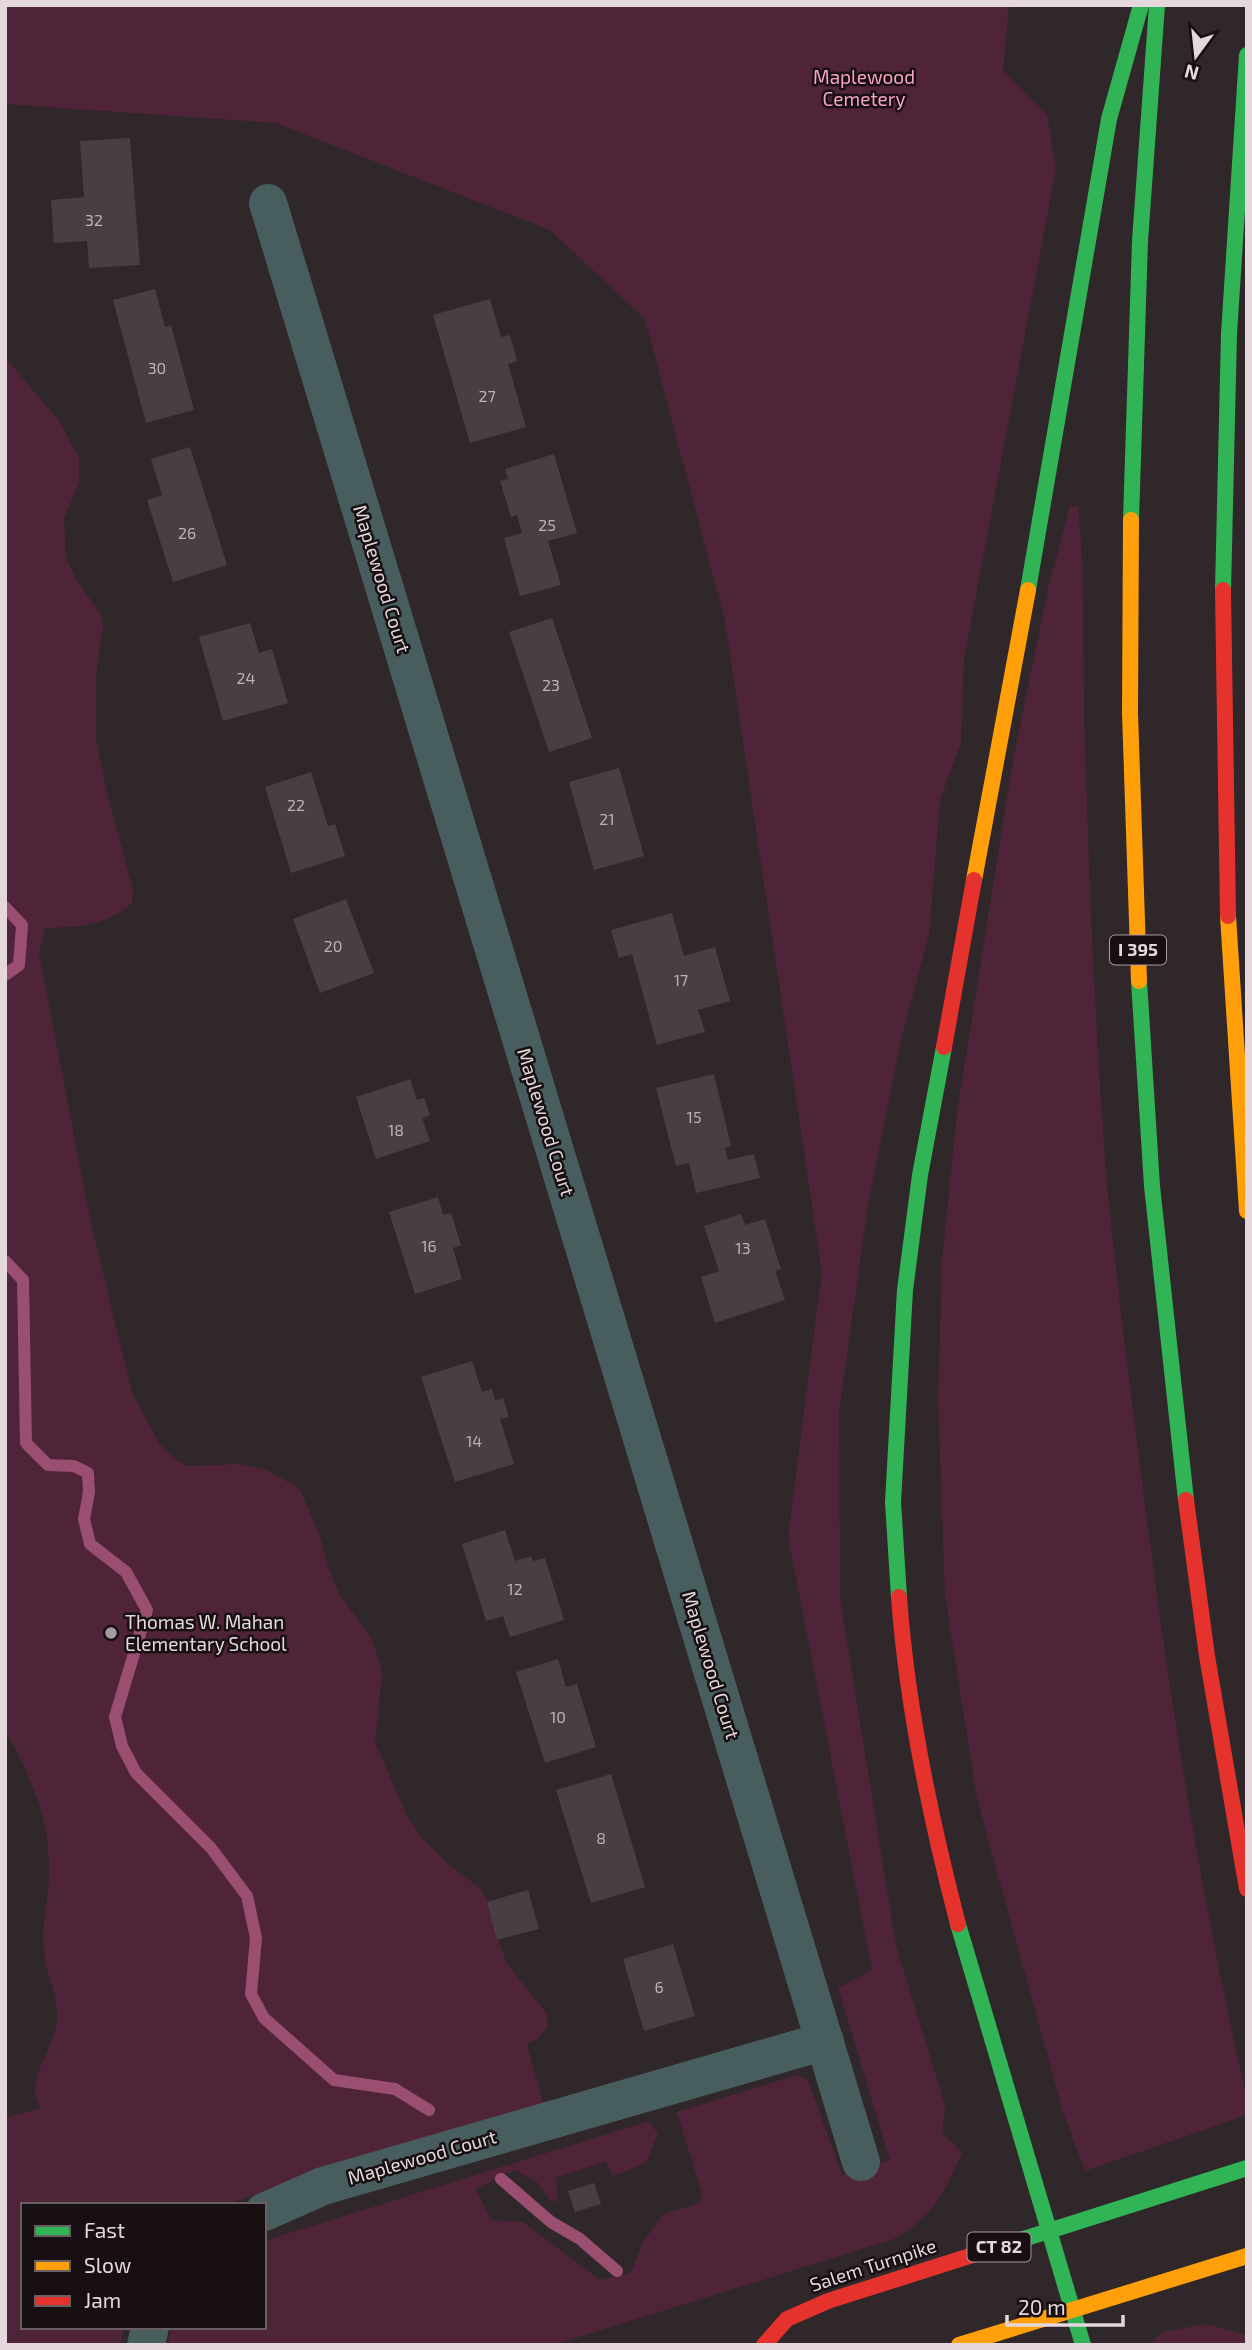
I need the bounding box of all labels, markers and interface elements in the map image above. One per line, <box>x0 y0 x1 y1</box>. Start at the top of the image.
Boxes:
north arrow <box>1161 21 1231 91</box>
text: N <box>1182 60 1201 86</box>
park label: Maplewood Cemetery <box>813 65 915 110</box>
house number: 32 <box>85 210 103 229</box>
house number: 30 <box>148 358 166 377</box>
house number: 27 <box>478 386 496 405</box>
street label: Maplewood Court <box>349 502 416 656</box>
house number: 25 <box>538 515 556 534</box>
house number: 26 <box>178 523 196 542</box>
house number: 24 <box>237 668 256 687</box>
house number: 23 <box>542 675 560 694</box>
house number: 22 <box>287 795 305 814</box>
house number: 21 <box>599 809 615 828</box>
house number: 20 <box>324 936 342 955</box>
road number: I 395 <box>1110 936 1166 965</box>
house number: 17 <box>674 970 688 989</box>
street label: Maplewood Court <box>513 1045 580 1199</box>
house number: 15 <box>687 1107 701 1126</box>
house number: 18 <box>388 1120 404 1139</box>
house number: 16 <box>421 1236 437 1255</box>
house number: 13 <box>735 1238 751 1257</box>
house number: 14 <box>466 1431 482 1450</box>
house number: 12 <box>507 1579 523 1598</box>
street label: Maplewood Court <box>678 1588 745 1742</box>
place label: Thomas W. Mahan Elementary School <box>125 1610 287 1655</box>
marker: Thomas W. Mahan Elementary School <box>103 1625 119 1641</box>
house number: 10 <box>550 1707 566 1726</box>
house number: 8 <box>596 1828 606 1847</box>
house number: 6 <box>654 1977 664 1996</box>
street label: Maplewood Court <box>345 2124 499 2189</box>
legend <box>21 2203 266 2329</box>
text: Fast <box>84 2217 125 2242</box>
road number: CT 82 <box>968 2232 1030 2262</box>
street label: Salem Turnpike <box>807 2233 939 2296</box>
text: Slow <box>84 2252 131 2277</box>
scale bar <box>1007 2284 1122 2328</box>
text: Jam <box>84 2287 121 2312</box>
text: 20 m <box>1018 2294 1066 2319</box>

